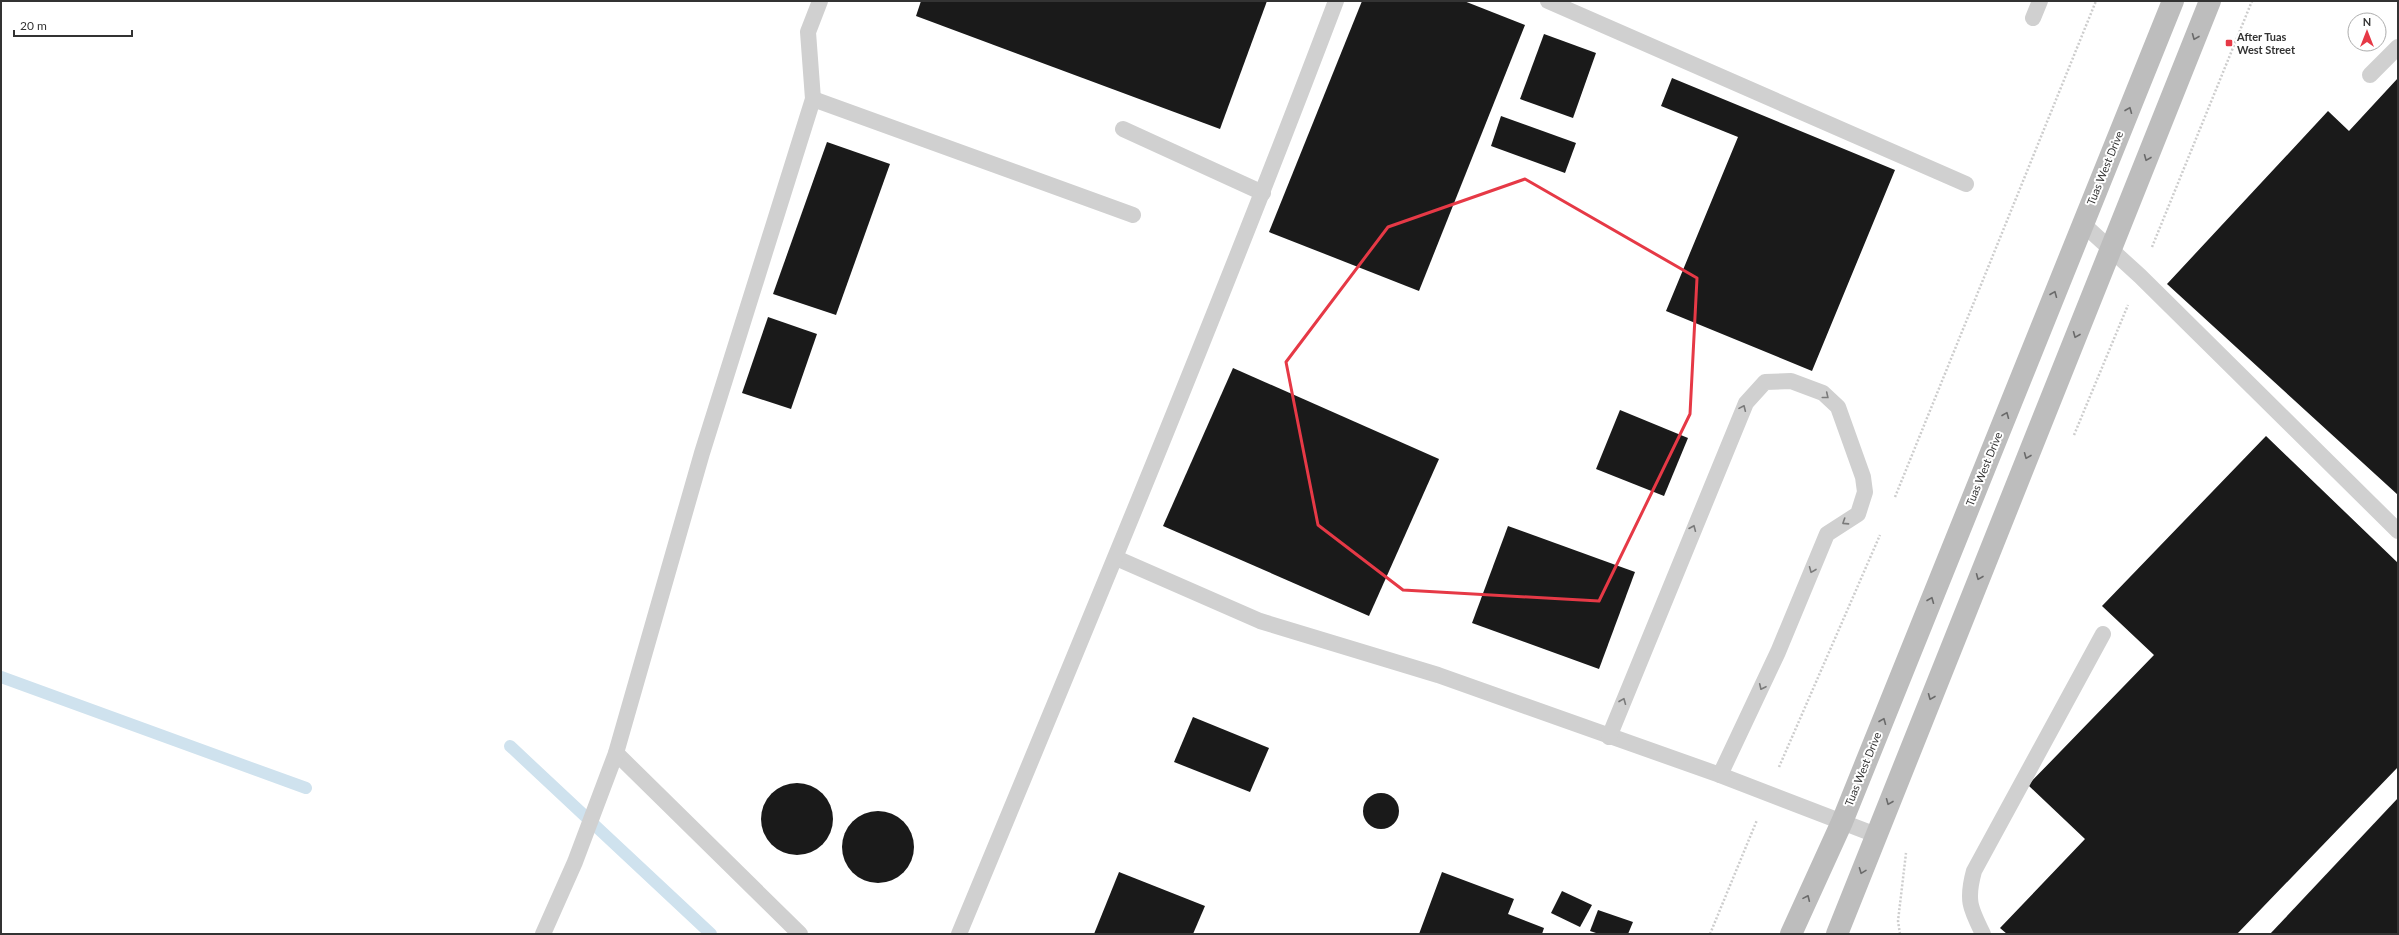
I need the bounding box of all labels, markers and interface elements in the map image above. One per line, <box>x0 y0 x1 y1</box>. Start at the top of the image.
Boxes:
scale bar <box>14 12 132 38</box>
north arrow <box>2347 12 2387 52</box>
text: N <box>2363 15 2371 28</box>
text: 20 m <box>20 18 47 33</box>
place label: After Tuas West Street <box>2236 30 2296 56</box>
one-way arrow <box>2192 33 2200 41</box>
marker: After Tuas West Street <box>2224 38 2234 48</box>
one-way arrow <box>2124 106 2132 113</box>
street label: Tuas West Drive <box>2084 129 2125 207</box>
one-way arrow <box>2143 154 2151 161</box>
one-way arrow <box>2050 290 2058 297</box>
one-way arrow <box>2072 332 2080 339</box>
one-way arrow <box>1821 392 1829 399</box>
one-way arrow <box>1739 405 1747 412</box>
one-way arrow <box>2001 411 2009 419</box>
street label: Tuas West Drive <box>1963 430 2004 508</box>
one-way arrow <box>2024 452 2032 459</box>
one-way arrow <box>1842 517 1849 525</box>
one-way arrow <box>1688 525 1696 532</box>
one-way arrow <box>1809 566 1817 574</box>
one-way arrow <box>1976 572 1984 580</box>
one-way arrow <box>1927 597 1935 604</box>
one-way arrow <box>1759 683 1767 690</box>
one-way arrow <box>1927 694 1935 701</box>
one-way arrow <box>1619 697 1627 704</box>
one-way arrow <box>1878 717 1886 724</box>
street label: Tuas West Drive <box>1842 730 1883 808</box>
one-way arrow <box>1886 797 1894 805</box>
one-way arrow <box>1858 868 1866 875</box>
one-way arrow <box>1802 895 1810 903</box>

